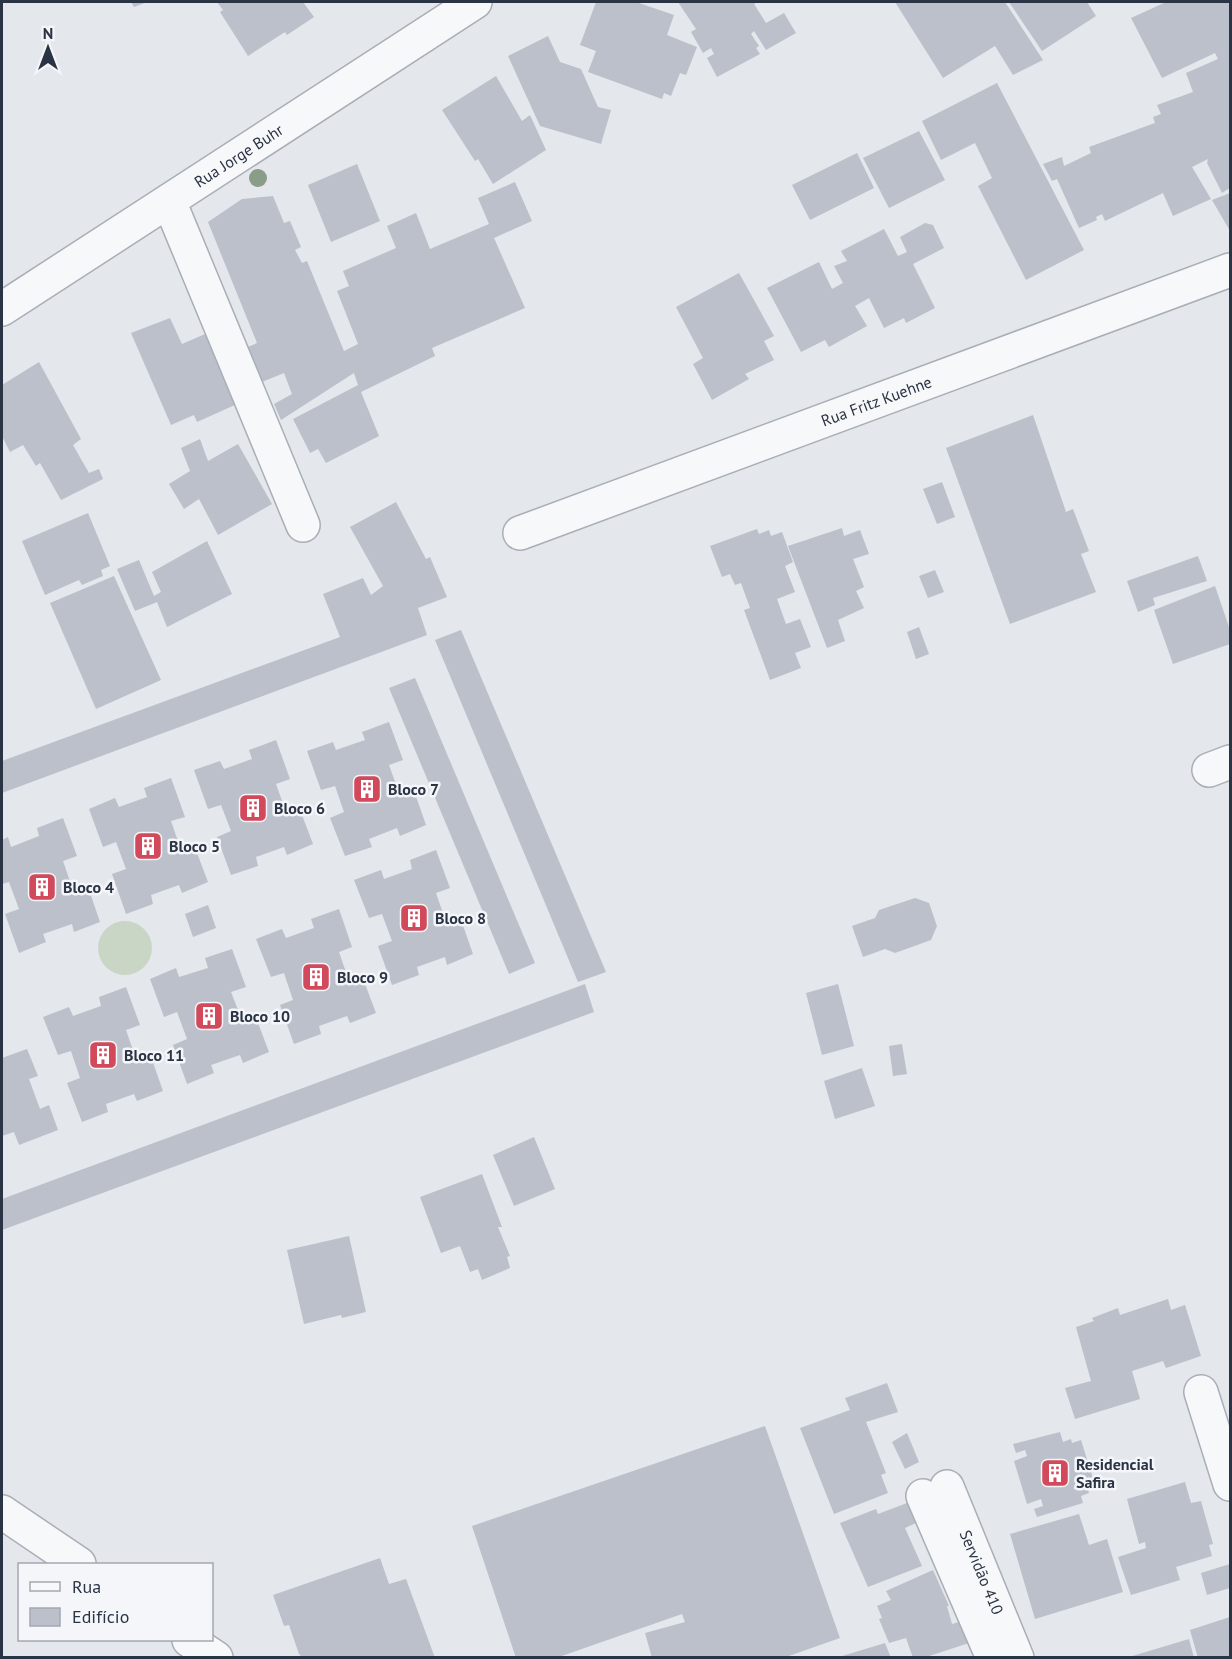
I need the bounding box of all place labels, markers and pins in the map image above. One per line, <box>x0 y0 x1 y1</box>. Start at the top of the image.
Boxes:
building icon: Bloco 7 <box>351 773 383 805</box>
place label: Bloco 7 <box>388 779 439 799</box>
building icon: Bloco 6 <box>237 792 269 824</box>
place label: Bloco 6 <box>274 798 325 818</box>
building icon: Bloco 5 <box>132 830 164 862</box>
place label: Bloco 5 <box>169 836 220 856</box>
building icon: Bloco 4 <box>26 871 58 903</box>
place label: Bloco 4 <box>63 877 114 897</box>
building icon: Bloco 8 <box>398 902 430 934</box>
place label: Bloco 8 <box>435 908 486 928</box>
building icon: Bloco 9 <box>300 961 332 993</box>
place label: Bloco 9 <box>337 967 388 987</box>
building icon: Bloco 10 <box>193 1000 225 1032</box>
place label: Bloco 10 <box>230 1006 290 1026</box>
building icon: Bloco 11 <box>87 1039 119 1071</box>
place label: Bloco 11 <box>124 1045 184 1065</box>
place label: Residencial Safira <box>1076 1454 1154 1492</box>
building icon: Residencial Safira <box>1039 1457 1071 1489</box>

